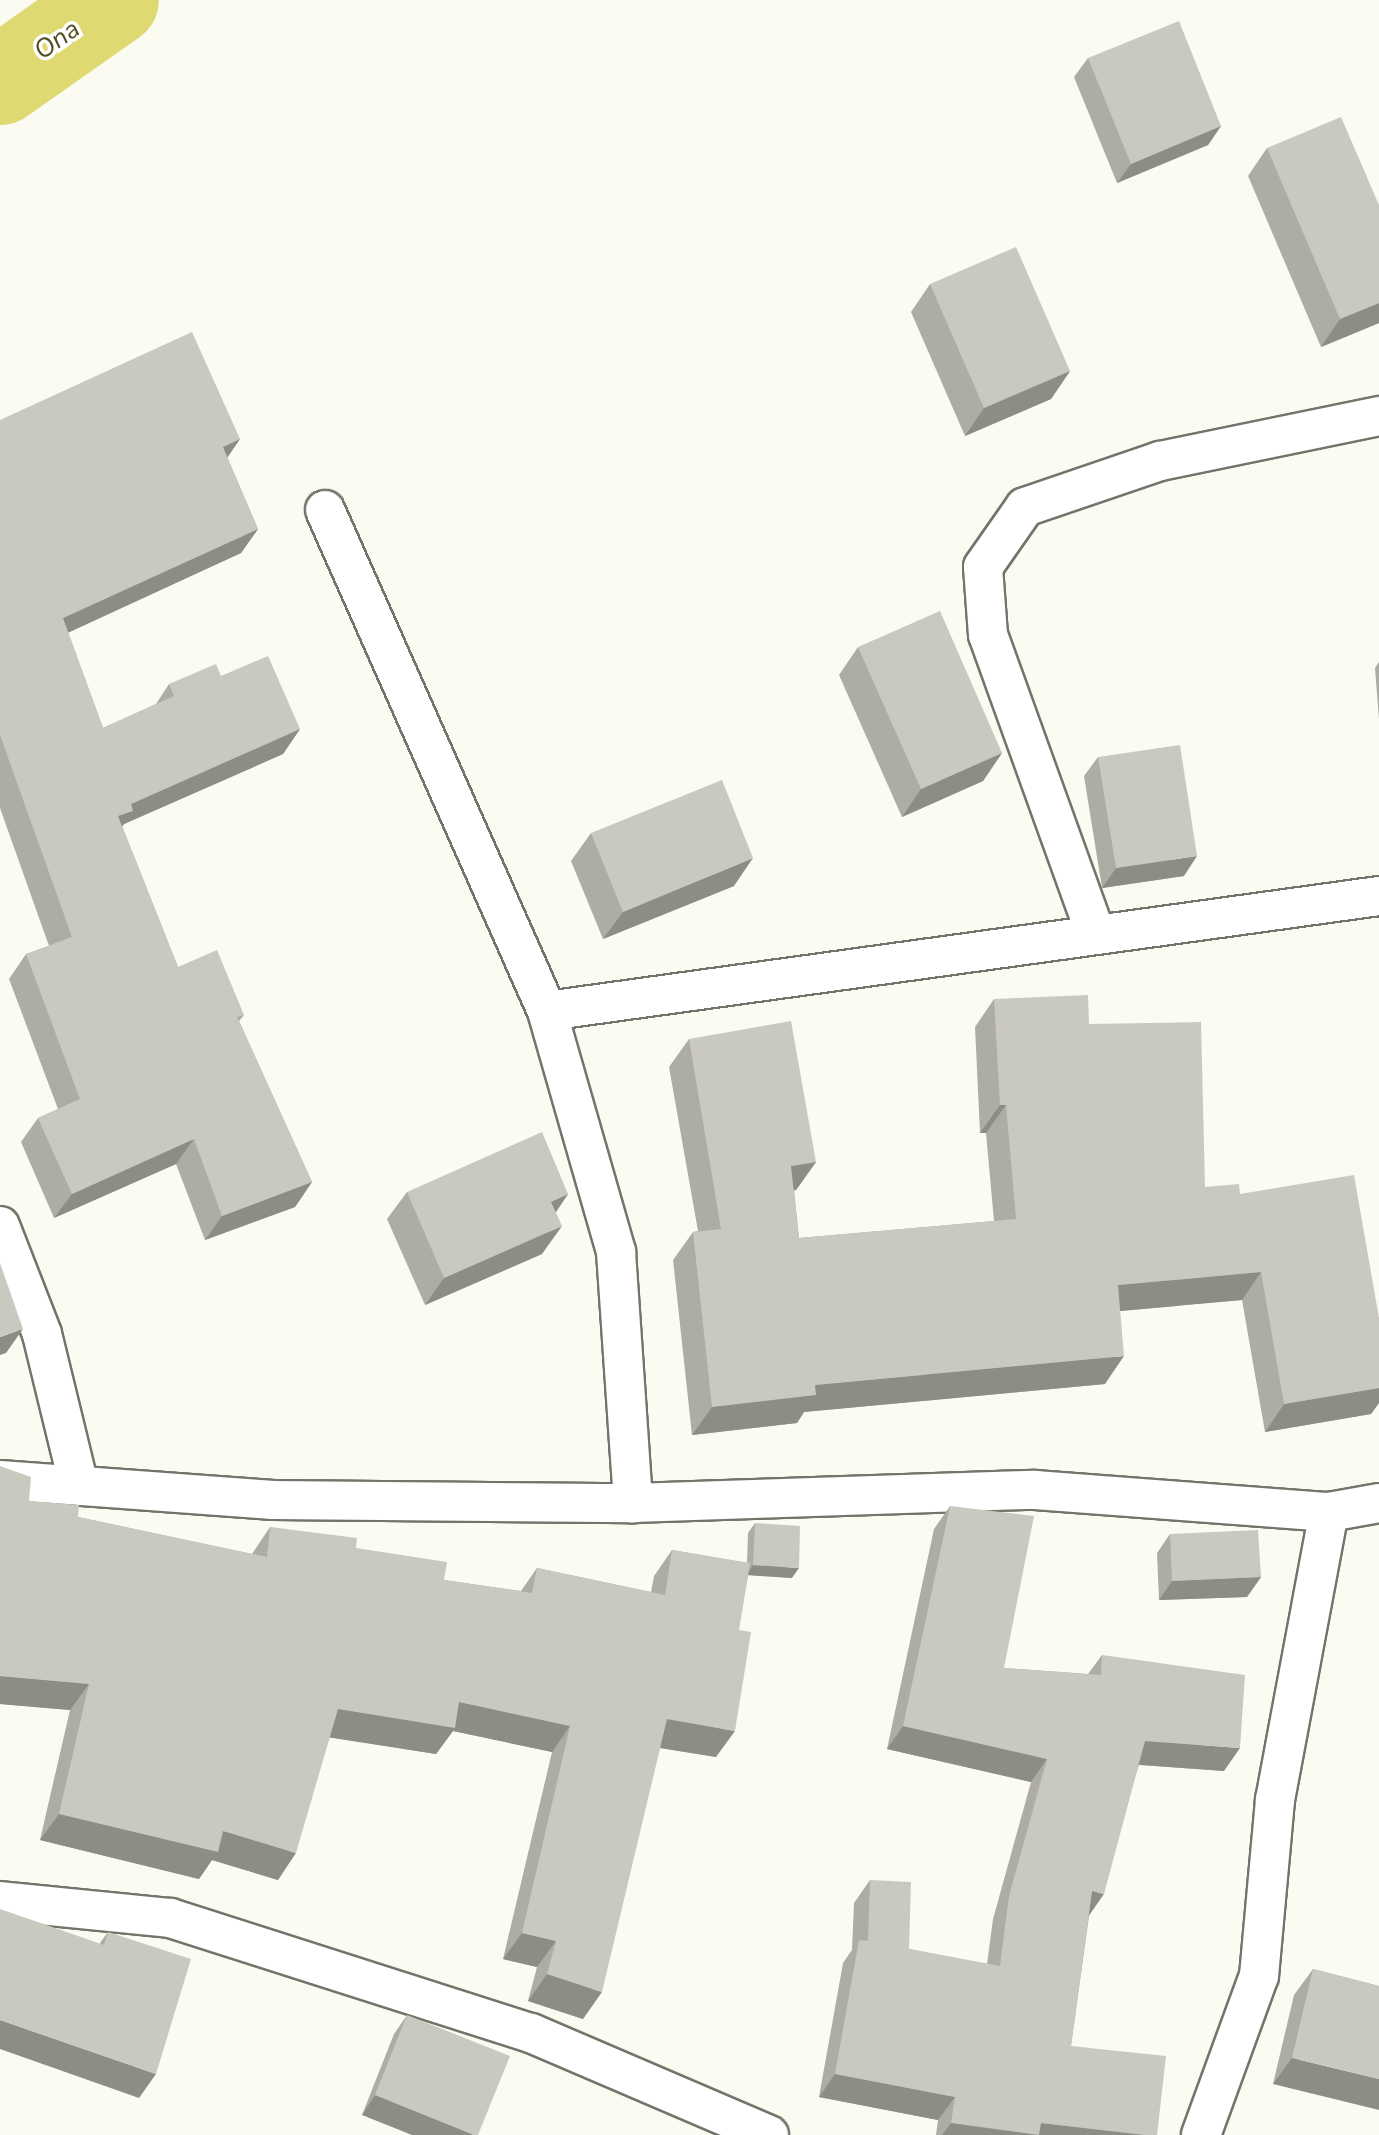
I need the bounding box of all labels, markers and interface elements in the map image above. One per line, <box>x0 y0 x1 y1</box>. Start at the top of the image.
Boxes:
water label: Ona <box>28 13 86 67</box>

